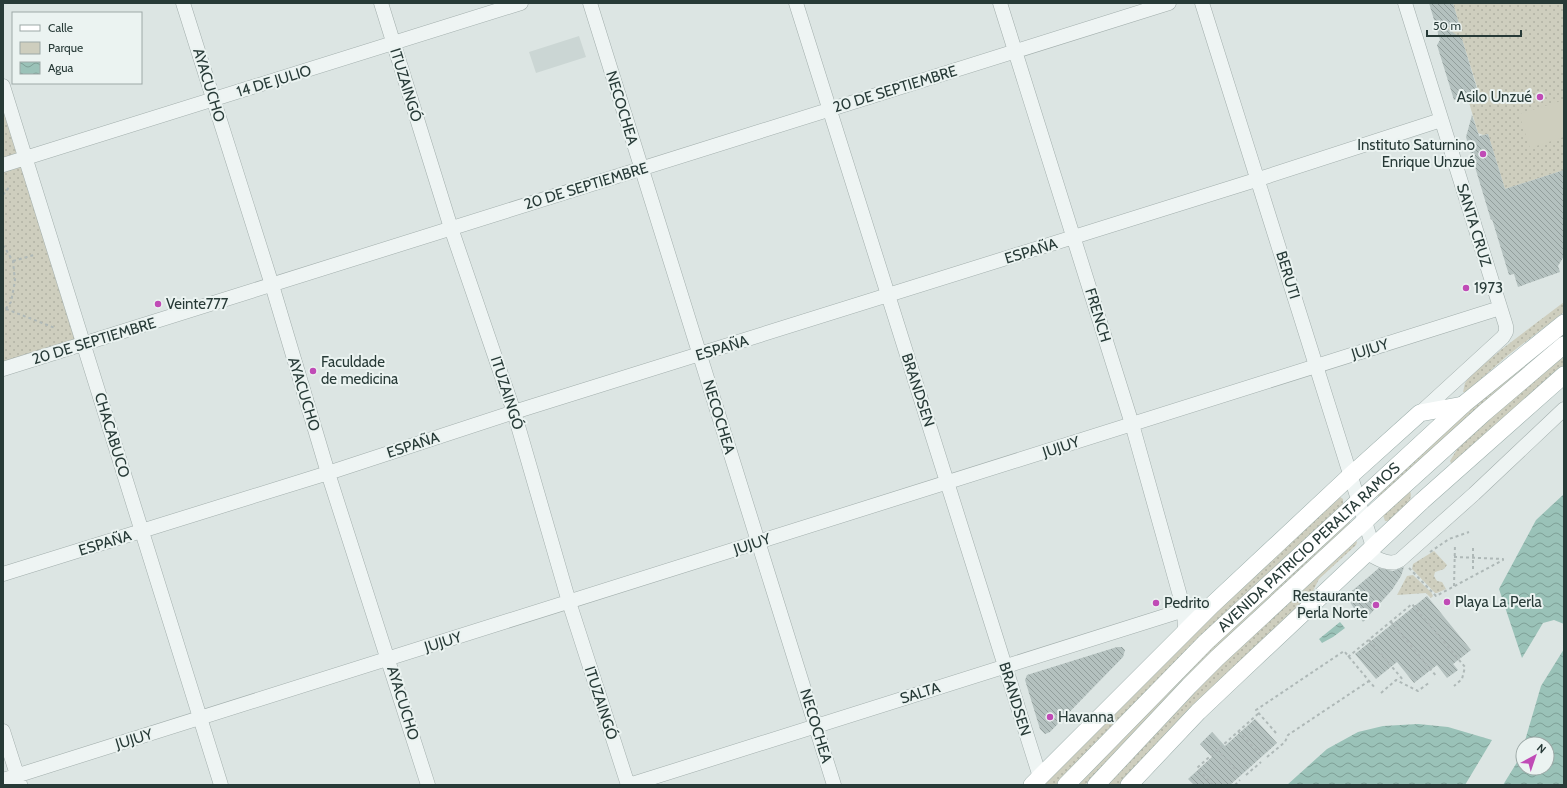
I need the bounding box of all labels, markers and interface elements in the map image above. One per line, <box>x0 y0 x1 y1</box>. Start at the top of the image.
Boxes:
legend <box>12 12 142 84</box>
scale bar <box>1427 12 1521 38</box>
text: 50 m <box>1433 18 1461 33</box>
text: Calle <box>48 20 73 35</box>
text: Parque <box>48 40 83 55</box>
street label: AYACUCHO <box>189 46 229 124</box>
street label: ITUZAINGÓ <box>386 46 427 124</box>
text: Agua <box>48 60 74 75</box>
street label: 14 DE JULIO <box>234 61 314 101</box>
street label: 20 DE SEPTIEMBRE <box>831 62 959 116</box>
street label: NECOCHEA <box>602 69 642 148</box>
place label: Asilo Unzué <box>1457 88 1532 106</box>
marker: Asilo Unzué <box>1535 92 1545 102</box>
place label: Instituto Saturnino Enrique Unzué <box>1357 136 1475 171</box>
marker: Instituto Saturnino Enrique Unzué <box>1478 149 1488 159</box>
street label: 20 DE SEPTIEMBRE <box>522 159 650 213</box>
street label: SANTA CRUZ <box>1453 181 1495 269</box>
street label: ESPAÑA <box>1003 234 1060 268</box>
street label: BERUTI <box>1272 249 1304 301</box>
place label: 1973 <box>1474 279 1503 297</box>
marker: 1973 <box>1461 283 1471 293</box>
street label: FRENCH <box>1081 286 1115 344</box>
place label: Veinte777 <box>166 295 229 313</box>
marker: Veinte777 <box>153 299 163 309</box>
street label: 20 DE SEPTIEMBRE <box>30 314 158 368</box>
street label: ESPAÑA <box>694 331 751 365</box>
street label: JUJUY <box>1348 335 1391 363</box>
street label: BRANDSEN <box>898 351 938 429</box>
place label: Faculdade de medicina <box>321 353 399 388</box>
street label: ITUZAINGÓ <box>487 354 528 432</box>
street label: AYACUCHO <box>284 355 324 433</box>
marker: Faculdade de medicina <box>308 366 318 376</box>
street label: NECOCHEA <box>699 378 739 457</box>
street label: CHACABUCO <box>91 390 133 480</box>
street label: ESPAÑA <box>384 428 442 462</box>
street label: JUJUY <box>1039 432 1082 462</box>
street label: AVENIDA PATRICIO PERALTA RAMOS <box>1214 459 1404 636</box>
street label: ESPAÑA <box>77 526 134 560</box>
street label: JUJUY <box>730 529 773 559</box>
place label: Restaurante Perla Norte <box>1292 587 1368 622</box>
place label: Playa La Perla <box>1455 593 1542 611</box>
place label: Pedrito <box>1164 594 1210 612</box>
marker: Playa La Perla <box>1442 597 1452 607</box>
marker: Pedrito <box>1151 598 1161 608</box>
marker: Restaurante Perla Norte <box>1371 600 1381 610</box>
street label: JUJUY <box>421 628 464 656</box>
street label: BRANDSEN <box>995 660 1035 738</box>
street label: AYACUCHO <box>383 664 423 742</box>
street label: ITUZAINGÓ <box>581 664 622 742</box>
street label: SALTA <box>898 678 943 708</box>
street label: NECOCHEA <box>796 687 836 766</box>
place label: Havanna <box>1058 708 1115 726</box>
marker: Havanna <box>1045 712 1055 722</box>
street label: JUJUY <box>112 725 155 753</box>
north arrow <box>1515 736 1555 776</box>
text: N <box>1534 740 1549 756</box>

